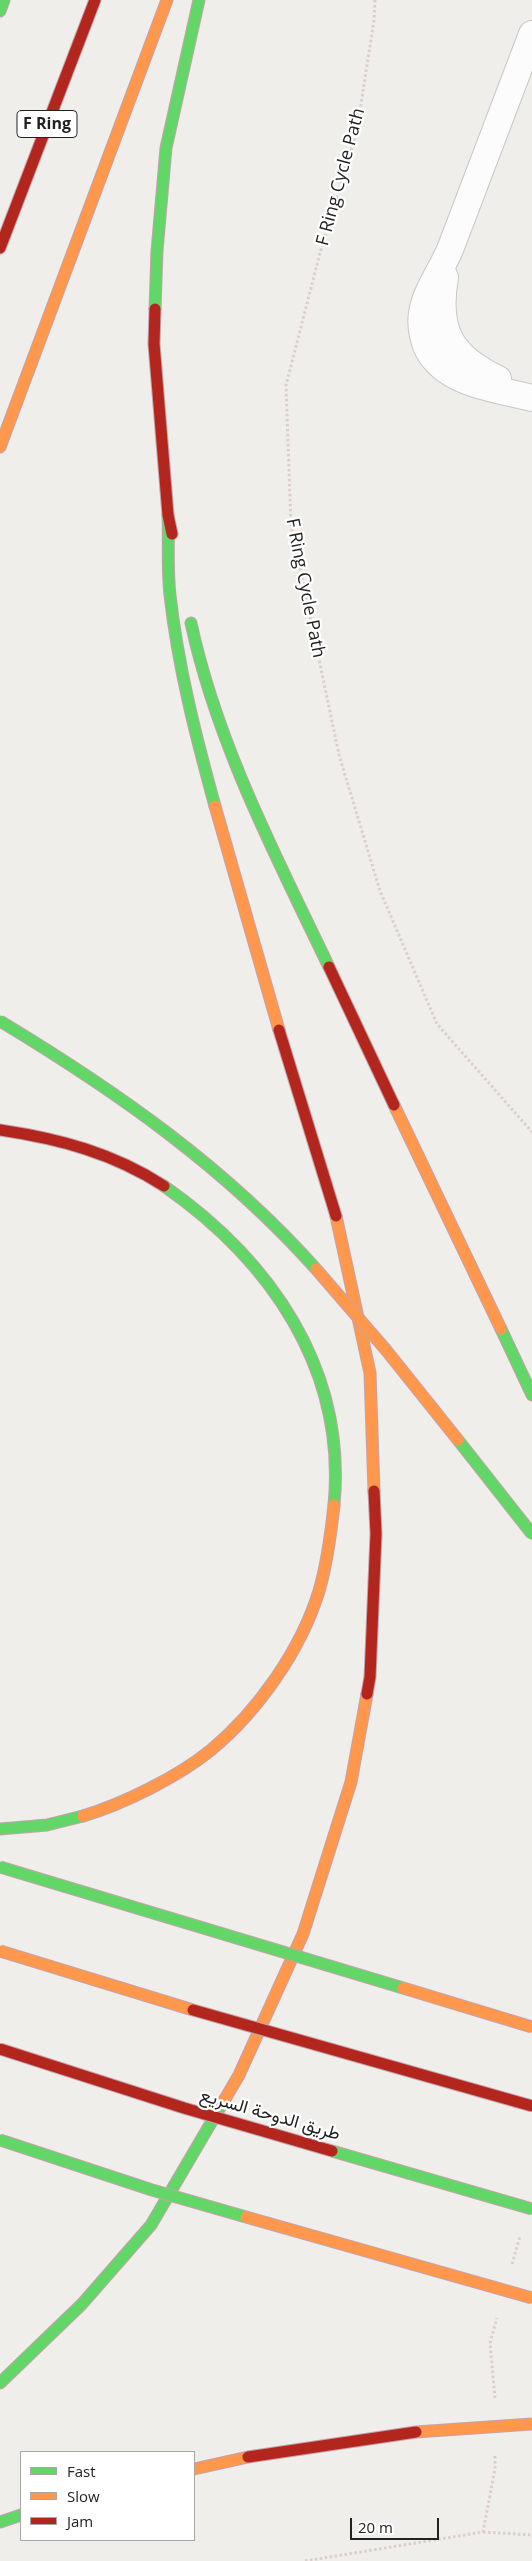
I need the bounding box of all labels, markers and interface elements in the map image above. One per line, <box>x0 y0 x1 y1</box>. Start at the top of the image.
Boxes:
street label: F Ring Cycle Path <box>312 106 370 248</box>
road number: F Ring <box>17 110 77 138</box>
street label: F Ring Cycle Path <box>281 516 329 660</box>
street label: طريق الدوحة السريع <box>197 2085 343 2145</box>
legend <box>20 2451 195 2541</box>
text: Fast <box>67 2461 96 2481</box>
text: Slow <box>67 2486 100 2506</box>
scale bar <box>352 2508 441 2540</box>
text: Jam <box>67 2511 93 2531</box>
text: 20 m <box>358 2517 393 2537</box>

